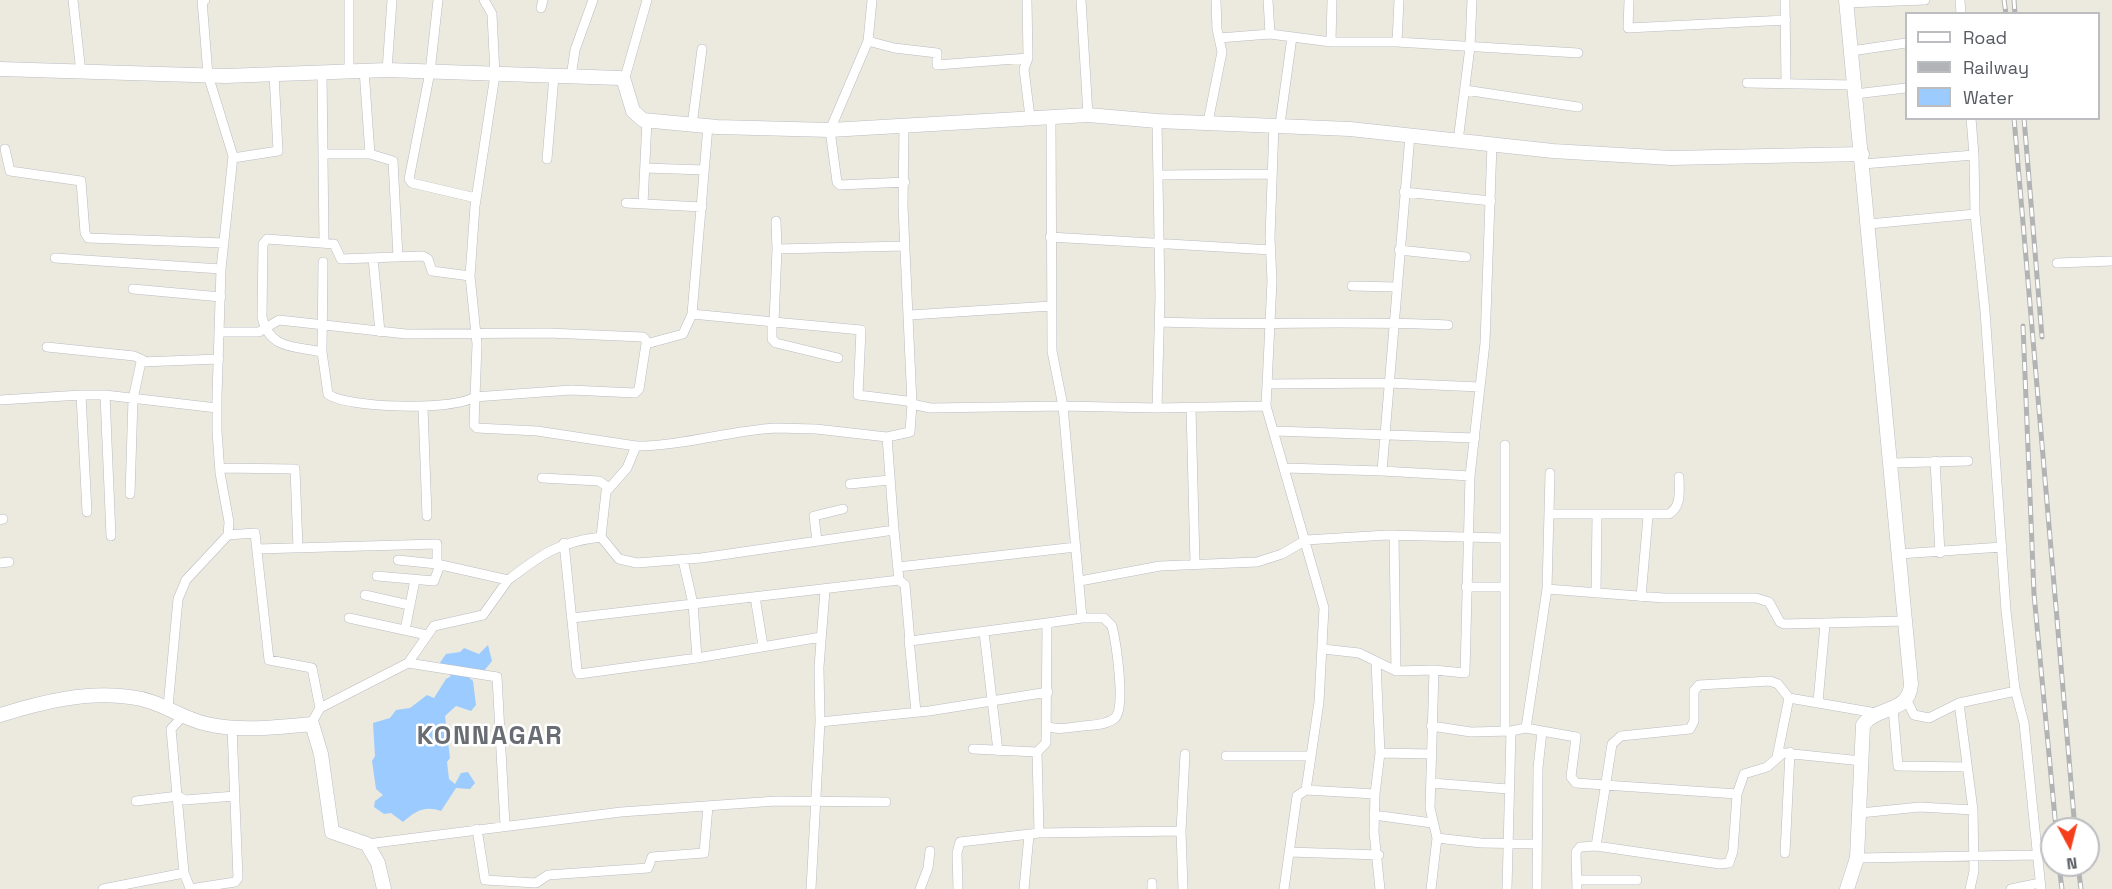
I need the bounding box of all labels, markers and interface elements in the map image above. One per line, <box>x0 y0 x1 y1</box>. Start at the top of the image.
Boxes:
legend <box>1905 12 2100 120</box>
text: Road <box>1963 26 2007 49</box>
text: Railway <box>1963 56 2029 79</box>
text: Water <box>1963 86 2014 109</box>
district label: KONNAGAR <box>417 721 563 753</box>
north arrow <box>2040 817 2100 877</box>
text: N <box>2065 852 2079 874</box>

